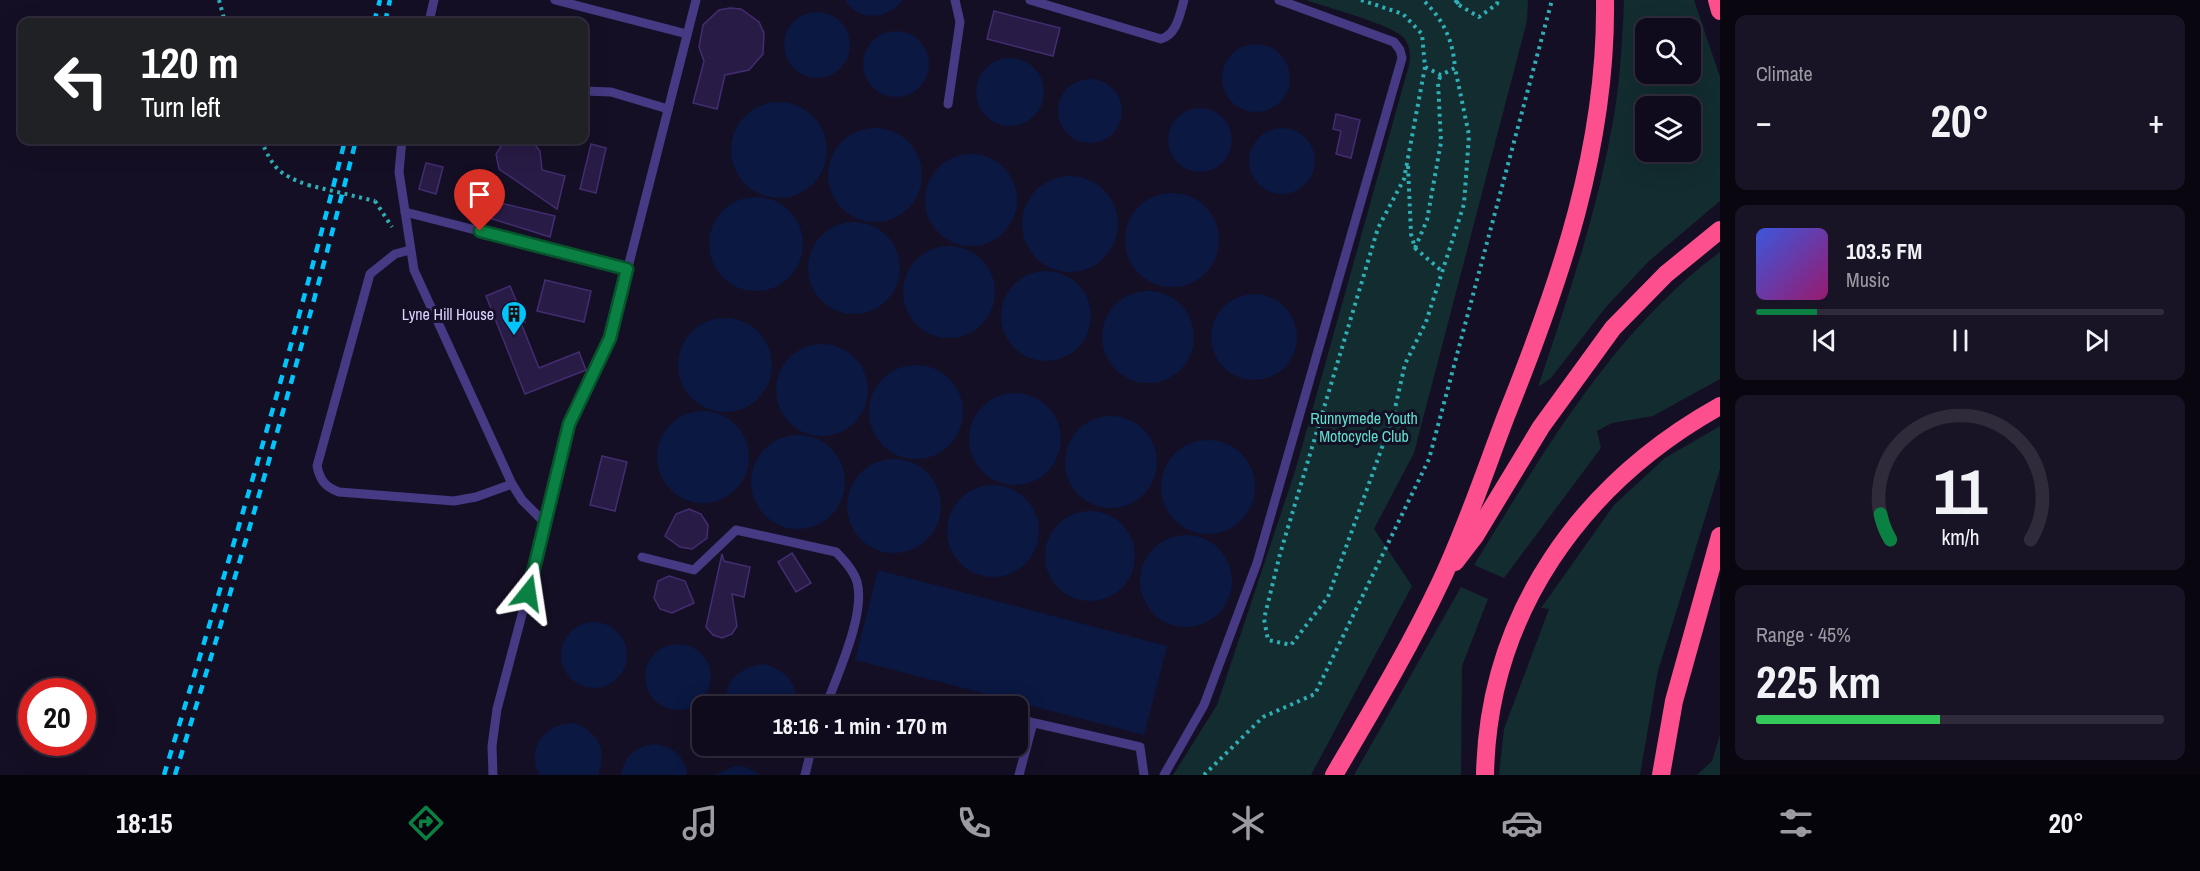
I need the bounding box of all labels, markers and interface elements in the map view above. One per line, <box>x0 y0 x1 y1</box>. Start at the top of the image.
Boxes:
map controls <box>1635 18 1701 162</box>
button: search <box>1635 18 1701 84</box>
text: 120 m <box>141 35 239 91</box>
icon: left <box>42 42 120 120</box>
text: Climate <box>1756 60 1813 87</box>
text: Turn left <box>141 89 220 125</box>
text: 20° <box>1930 90 1990 151</box>
button: layers <box>1635 96 1701 162</box>
text: − <box>1756 99 1772 143</box>
text: + <box>2148 99 2164 143</box>
pin <box>454 169 505 231</box>
icon: arrive <box>463 178 496 211</box>
text: 103.5 FM <box>1846 236 1922 266</box>
text: Music <box>1846 266 1890 293</box>
building icon: Lyne Hill House <box>499 299 529 337</box>
place label: Lyne Hill House <box>402 303 494 325</box>
icon: previous <box>1808 324 1841 357</box>
icon: pause <box>1944 324 1977 357</box>
icon: next <box>2080 324 2113 357</box>
park label: Runnymede Youth Motocycle Club <box>1310 407 1418 447</box>
text: 11 <box>1933 449 1988 533</box>
text: km/h <box>1941 523 1979 552</box>
position arrow <box>496 561 560 625</box>
text: Range · 45% <box>1756 621 1851 648</box>
text: 225 km <box>1756 651 1881 712</box>
speed limit sign: 20 <box>18 678 96 756</box>
text: 18:16 · 1 min · 170 m <box>773 711 947 741</box>
icon: directions <box>405 802 447 844</box>
icon: music <box>679 802 721 844</box>
icon: phone <box>953 802 995 844</box>
icon: climate <box>1227 802 1269 844</box>
icon: car <box>1501 802 1543 844</box>
icon: filters <box>1775 802 1817 844</box>
text: 18:15 <box>116 805 173 841</box>
text: 20° <box>2049 805 2084 841</box>

